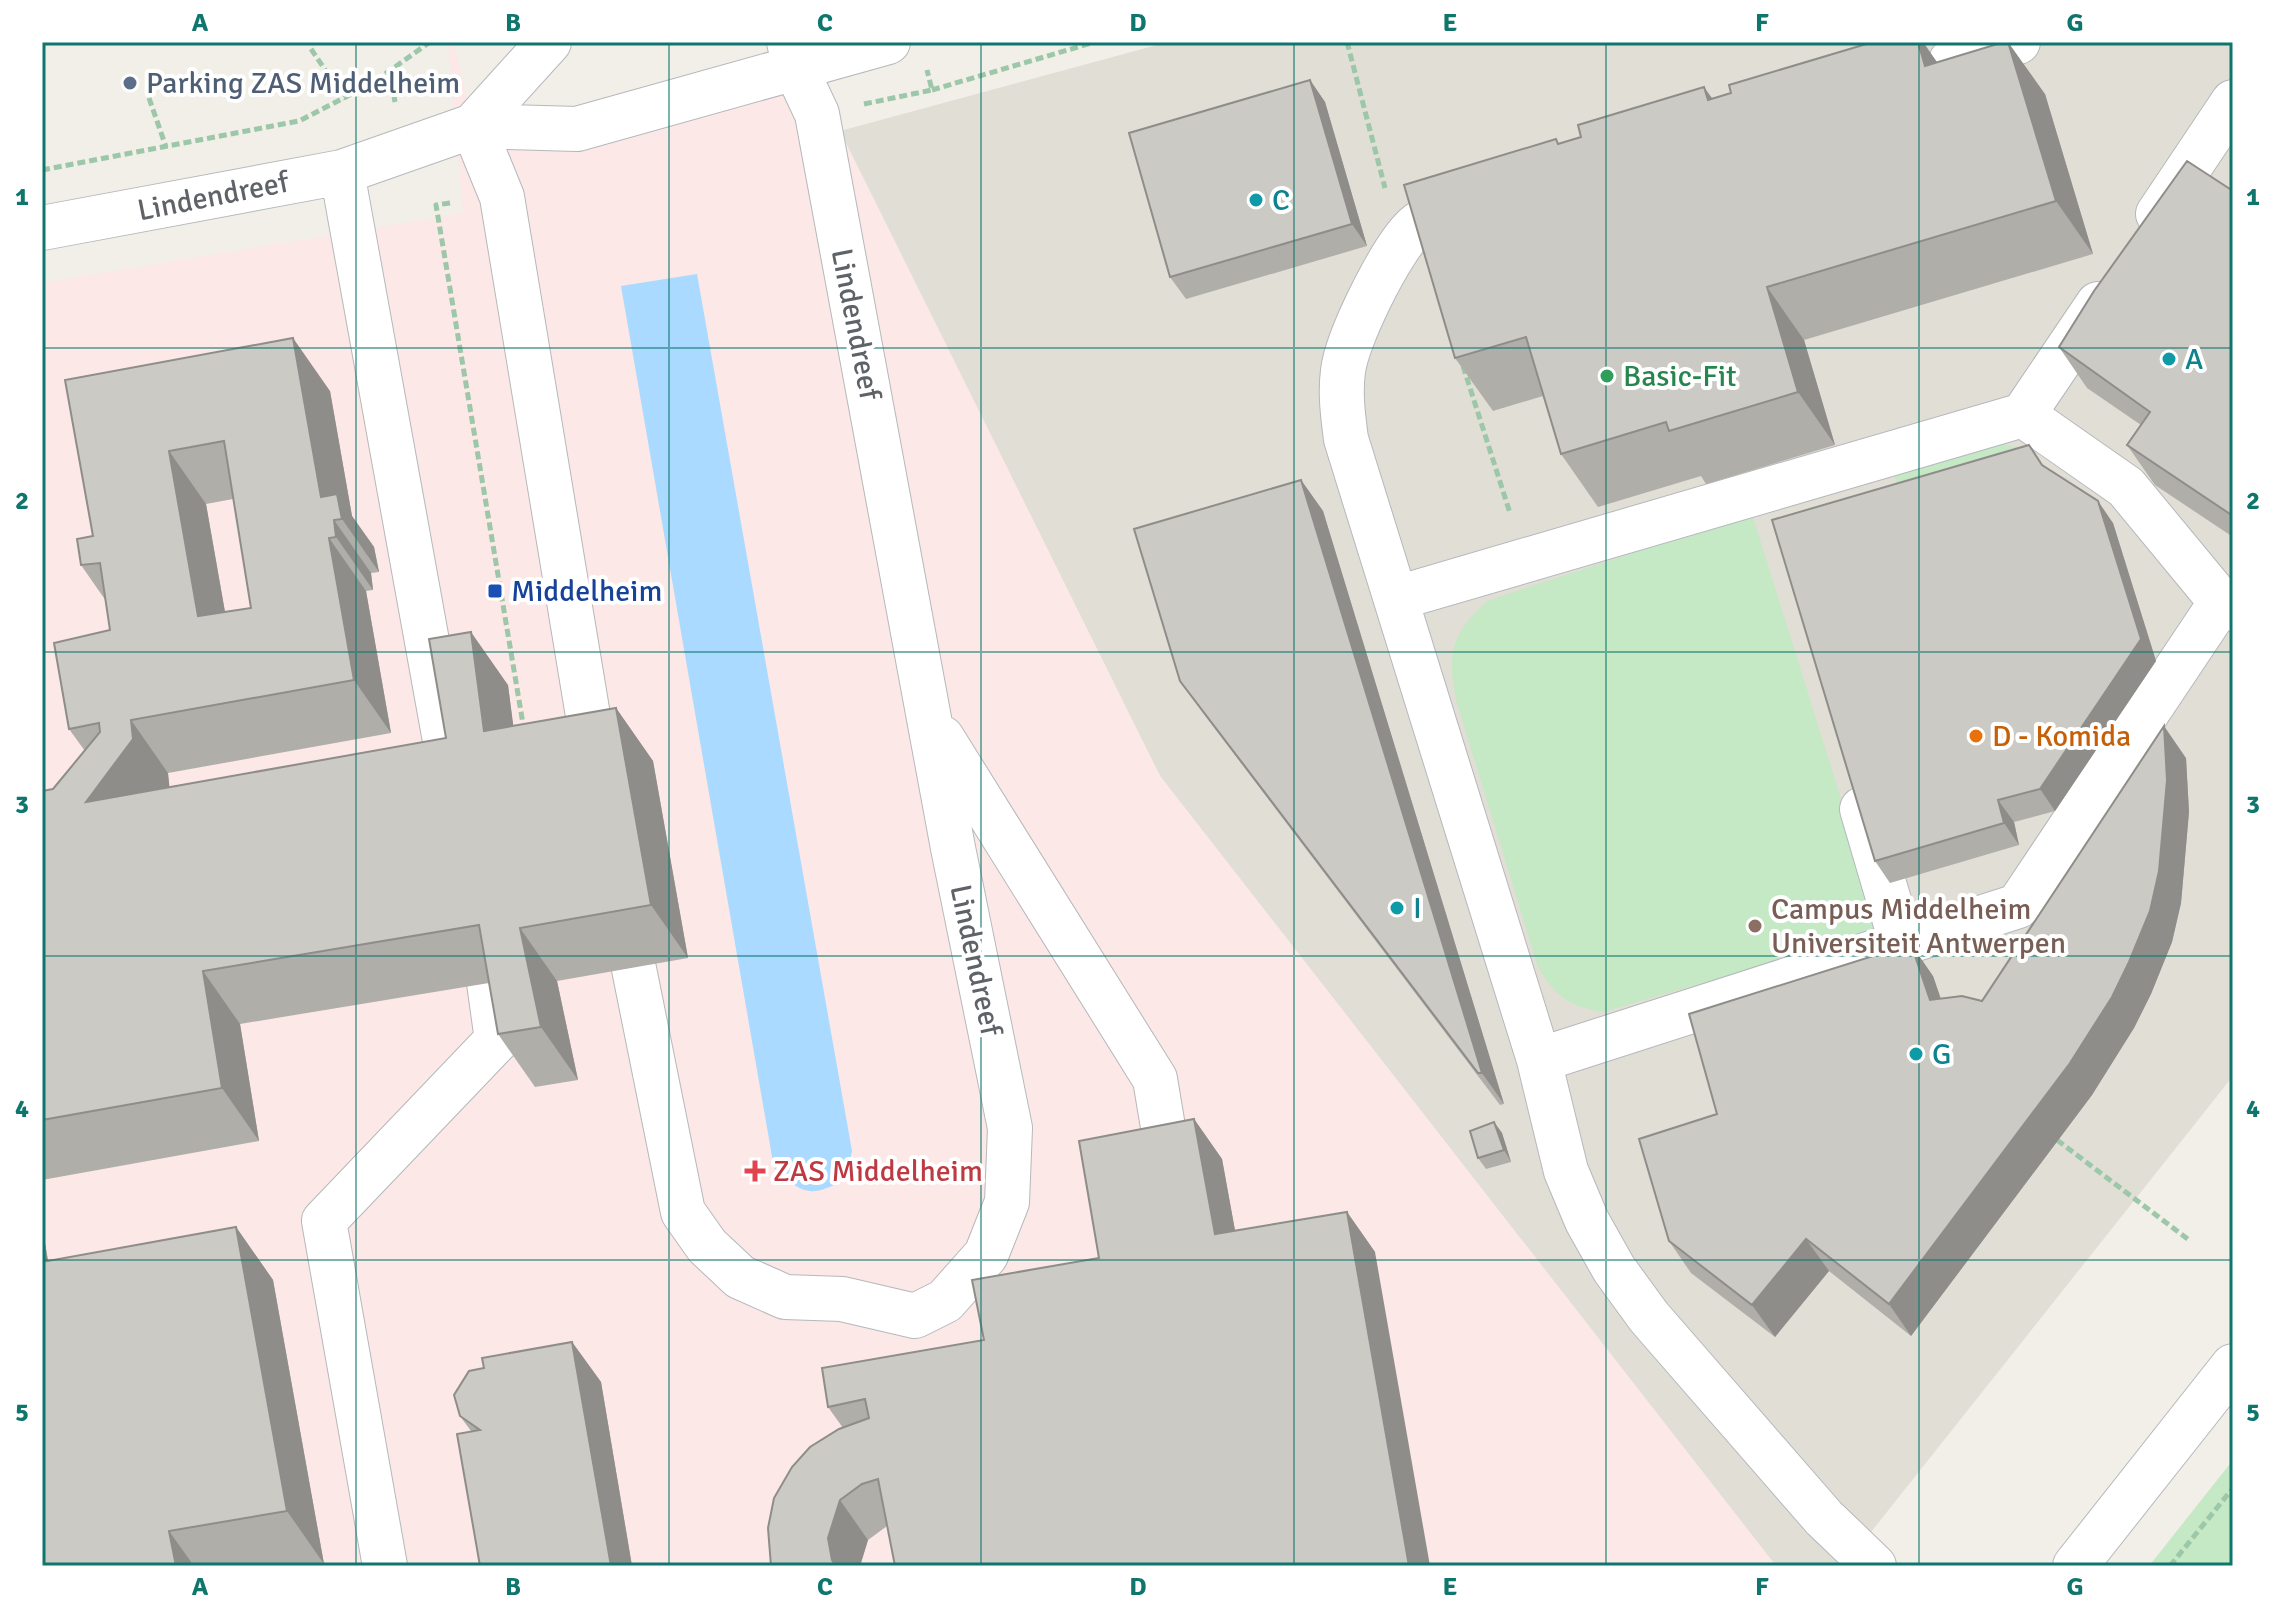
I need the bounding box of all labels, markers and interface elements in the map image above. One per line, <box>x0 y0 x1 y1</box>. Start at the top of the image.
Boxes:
text: A <box>192 7 209 39</box>
text: B <box>505 7 521 39</box>
text: C <box>817 7 833 39</box>
text: D <box>1129 7 1147 39</box>
text: E <box>1443 7 1457 39</box>
text: F <box>1755 7 1769 39</box>
text: G <box>2066 7 2084 39</box>
place label: Parking ZAS Middelheim <box>146 65 460 102</box>
marker: Parking ZAS Middelheim <box>121 74 139 92</box>
street label: Lindendreef <box>134 163 294 229</box>
text: 1 <box>15 181 29 213</box>
text: 1 <box>2246 181 2260 213</box>
place label: C <box>1272 182 1290 219</box>
marker: C <box>1247 191 1265 209</box>
street label: Lindendreef <box>823 245 889 405</box>
place label: A <box>2185 341 2203 378</box>
marker: A <box>2160 350 2178 368</box>
place label: Basic-Fit <box>1623 358 1736 395</box>
marker: Basic-Fit <box>1598 367 1616 385</box>
text: 2 <box>15 485 29 517</box>
text: 2 <box>2246 485 2260 517</box>
place label: Middelheim <box>511 573 662 610</box>
marker: Middelheim <box>486 582 504 600</box>
place label: D - Komida <box>1992 718 2131 755</box>
marker: D - Komida <box>1967 727 1985 745</box>
text: 3 <box>15 789 29 821</box>
text: 3 <box>2246 789 2260 821</box>
street label: Lindendreef <box>941 881 1010 1041</box>
place label: I <box>1413 890 1422 927</box>
place label: Campus Middelheim Universiteit Antwerpen <box>1771 891 2066 962</box>
marker: I <box>1388 899 1406 917</box>
marker: Campus Middelheim Universiteit Antwerpen <box>1746 917 1764 935</box>
place label: G <box>1932 1036 1951 1073</box>
marker: G <box>1907 1045 1925 1063</box>
text: 4 <box>15 1093 29 1125</box>
text: 4 <box>2246 1093 2260 1125</box>
place label: ZAS Middelheim <box>773 1153 983 1190</box>
marker: ZAS Middelheim <box>744 1160 766 1182</box>
text: 5 <box>15 1397 29 1429</box>
text: 5 <box>2246 1397 2260 1429</box>
text: A <box>192 1571 209 1603</box>
text: B <box>505 1571 521 1603</box>
text: C <box>817 1571 833 1603</box>
text: D <box>1129 1571 1147 1603</box>
text: E <box>1443 1571 1457 1603</box>
text: F <box>1755 1571 1769 1603</box>
text: G <box>2066 1571 2084 1603</box>

